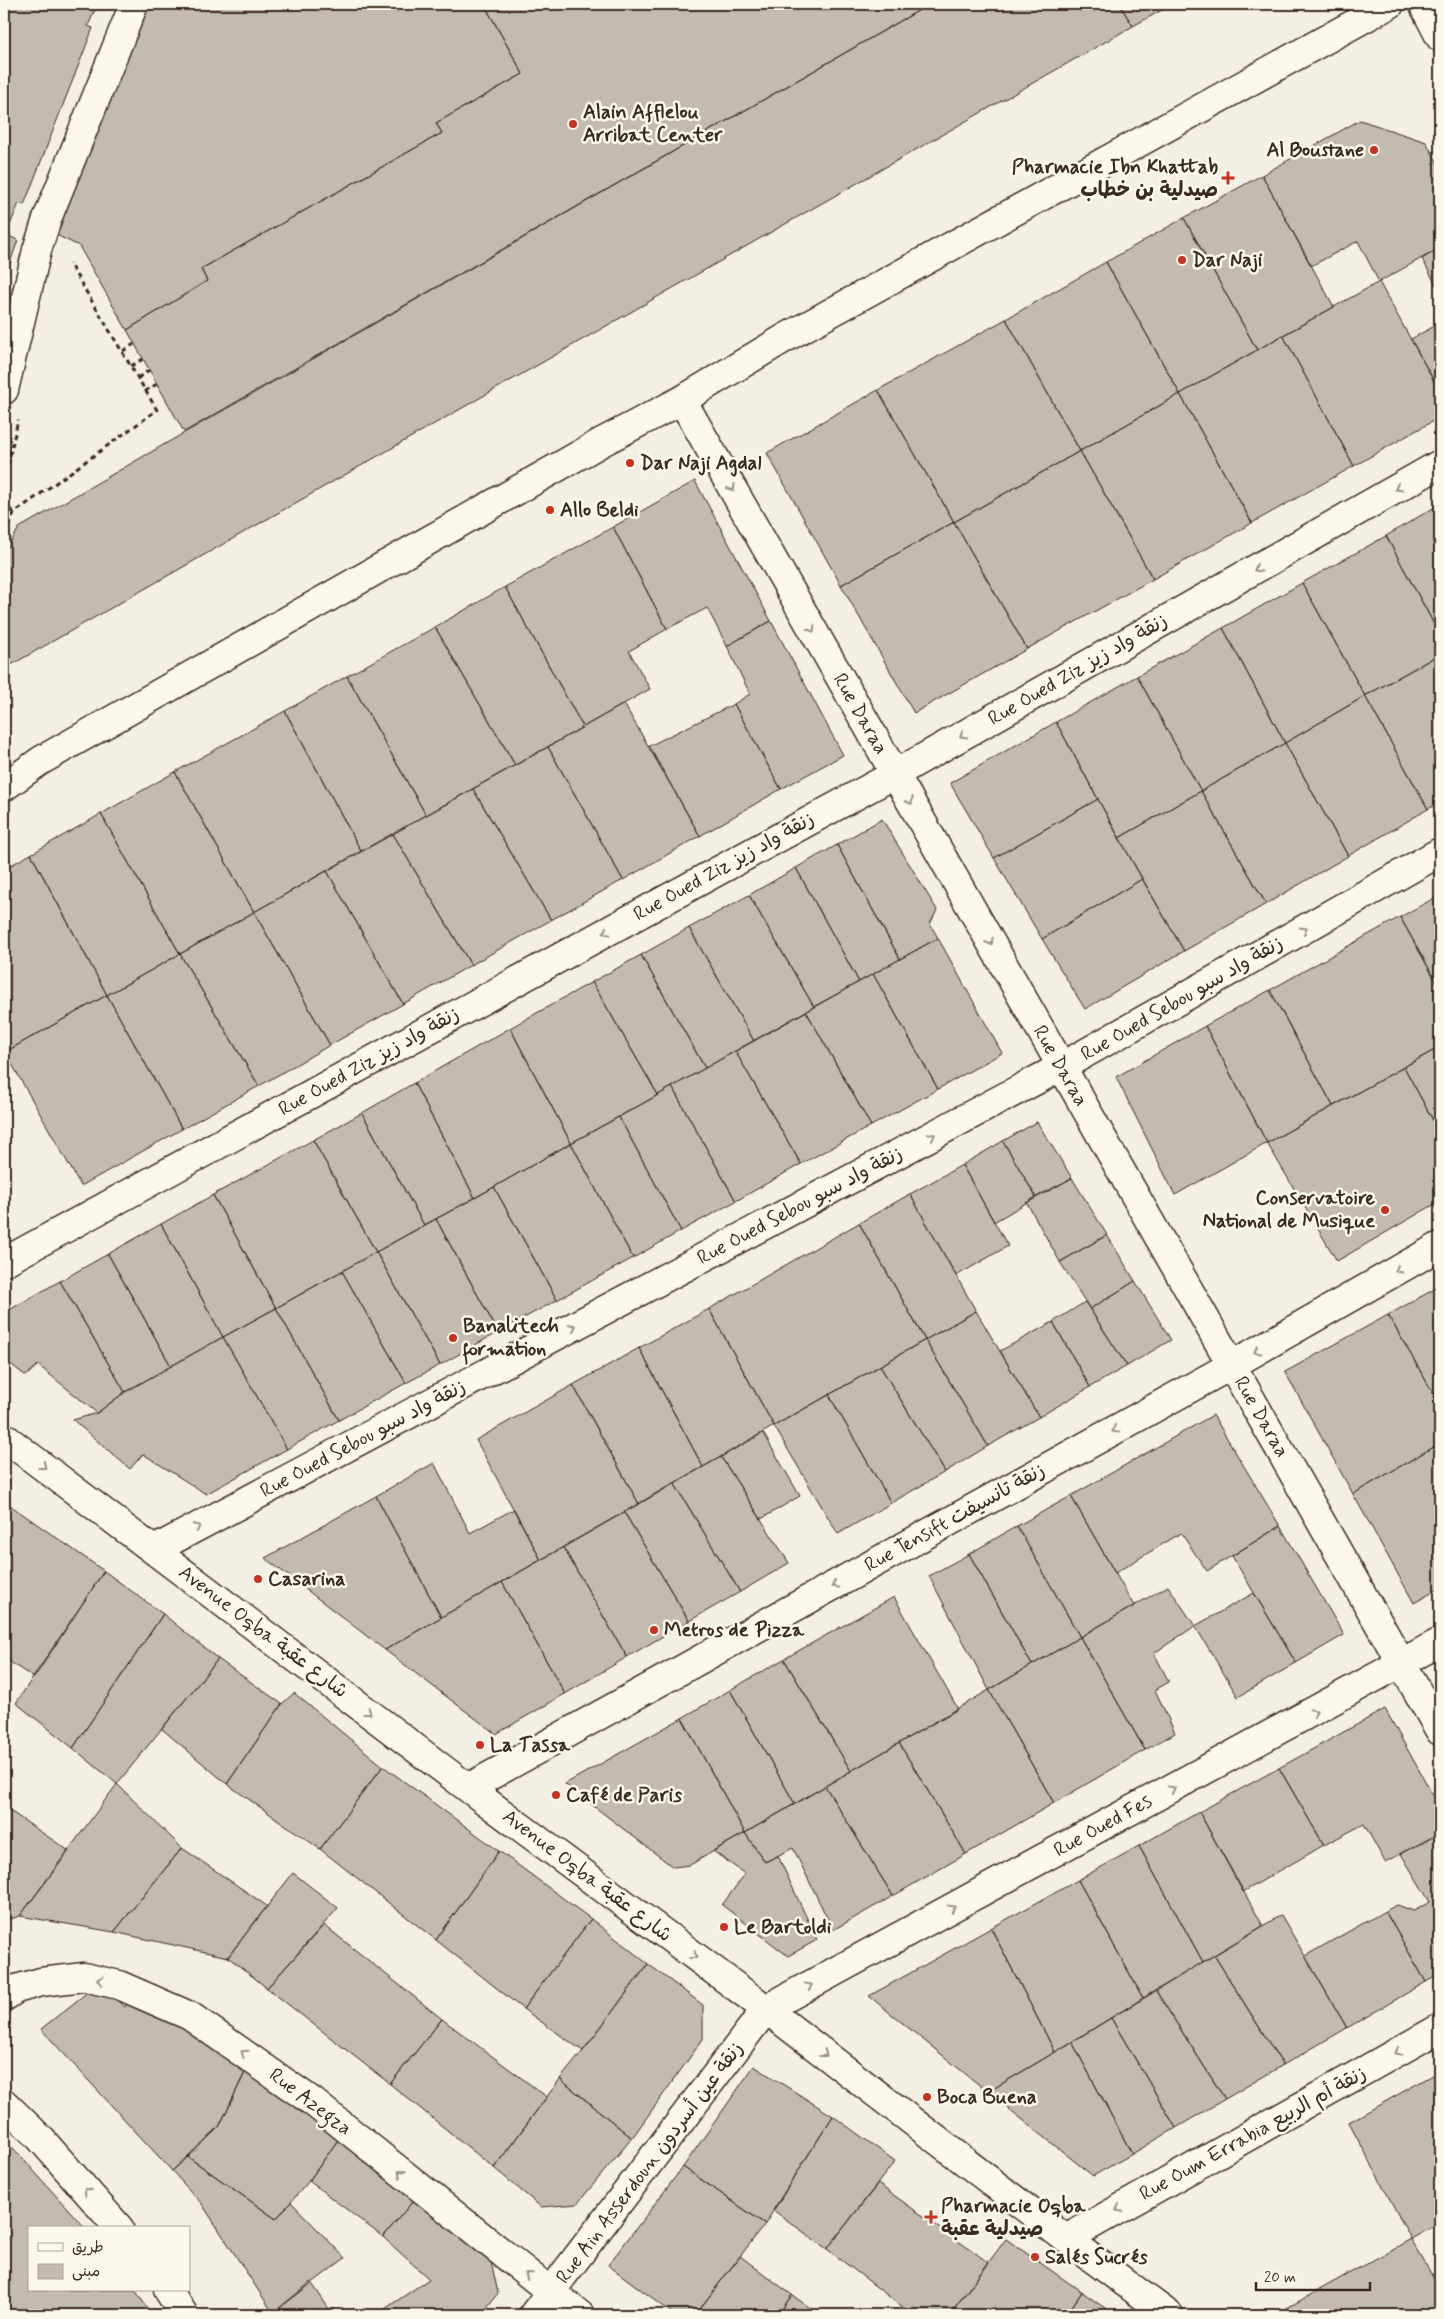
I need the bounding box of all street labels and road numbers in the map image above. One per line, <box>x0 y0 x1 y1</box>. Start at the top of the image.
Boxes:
street label: Rue Oued Ziz زنقة واد زيز <box>983 608 1173 732</box>
street label: Rue Daraa <box>826 669 894 759</box>
street label: Rue Oued Ziz زنقة واد زيز <box>629 806 819 928</box>
street label: Rue Oued Sebou زنقة واد سبو <box>1076 930 1288 1068</box>
street label: Rue Oued Ziz زنقة واد زيز <box>274 1001 464 1123</box>
street label: Rue Daraa <box>1026 1021 1094 1111</box>
street label: Rue Oued Sebou زنقة واد سبو <box>692 1140 908 1272</box>
street label: Rue Daraa <box>1227 1372 1295 1462</box>
street label: Rue Oued Sebou زنقة واد سبو <box>255 1373 471 1505</box>
street label: Rue Tensift زنقة تانسيفت <box>860 1457 1050 1579</box>
street label: Avenue Oqba شارع عقبة <box>173 1559 353 1705</box>
street label: Rue Oued Fes <box>1049 1788 1157 1864</box>
street label: Avenue Oqba شارع عقبة <box>497 1803 677 1949</box>
street label: Rue Ain Asserdoun زنقة عين أسردون <box>550 2037 750 2289</box>
street label: Rue Oum Errabia زنقة أم الربيع <box>1135 2060 1371 2208</box>
street label: Rue Azegza <box>262 2062 357 2144</box>

